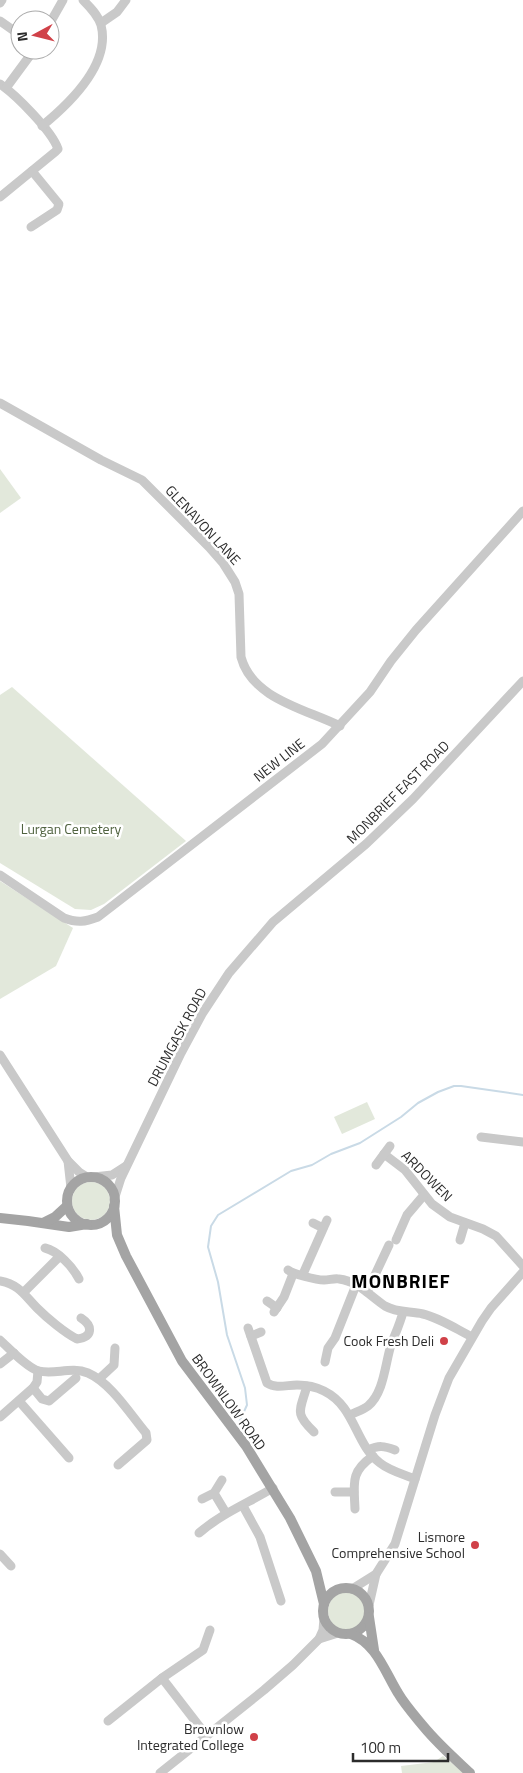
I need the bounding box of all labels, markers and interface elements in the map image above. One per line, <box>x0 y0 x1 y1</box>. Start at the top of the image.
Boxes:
north arrow <box>10 10 60 60</box>
text: N <box>11 31 33 43</box>
street label: GLENAVON LANE <box>161 480 246 569</box>
street label: NEW LINE <box>249 733 309 786</box>
street label: MONBRIEF EAST ROAD <box>341 735 454 848</box>
park label: Lurgan Cemetery <box>21 818 121 839</box>
street label: DRUMGASK ROAD <box>142 984 211 1090</box>
street label: ARDOWEN <box>397 1145 458 1206</box>
district label: MONBRIEF <box>351 1266 451 1295</box>
place label: Cook Fresh Deli <box>344 1330 434 1351</box>
marker: Cook Fresh Deli <box>438 1335 450 1347</box>
street label: BROWNLOW ROAD <box>187 1349 272 1454</box>
place label: Lismore Comprehensive School <box>332 1526 465 1563</box>
marker: Lismore Comprehensive School <box>469 1539 481 1551</box>
place label: Brownlow Integrated College <box>137 1718 244 1755</box>
scale bar <box>353 1730 448 1762</box>
marker: Brownlow Integrated College <box>248 1731 260 1743</box>
text: 100 m <box>360 1736 401 1759</box>

